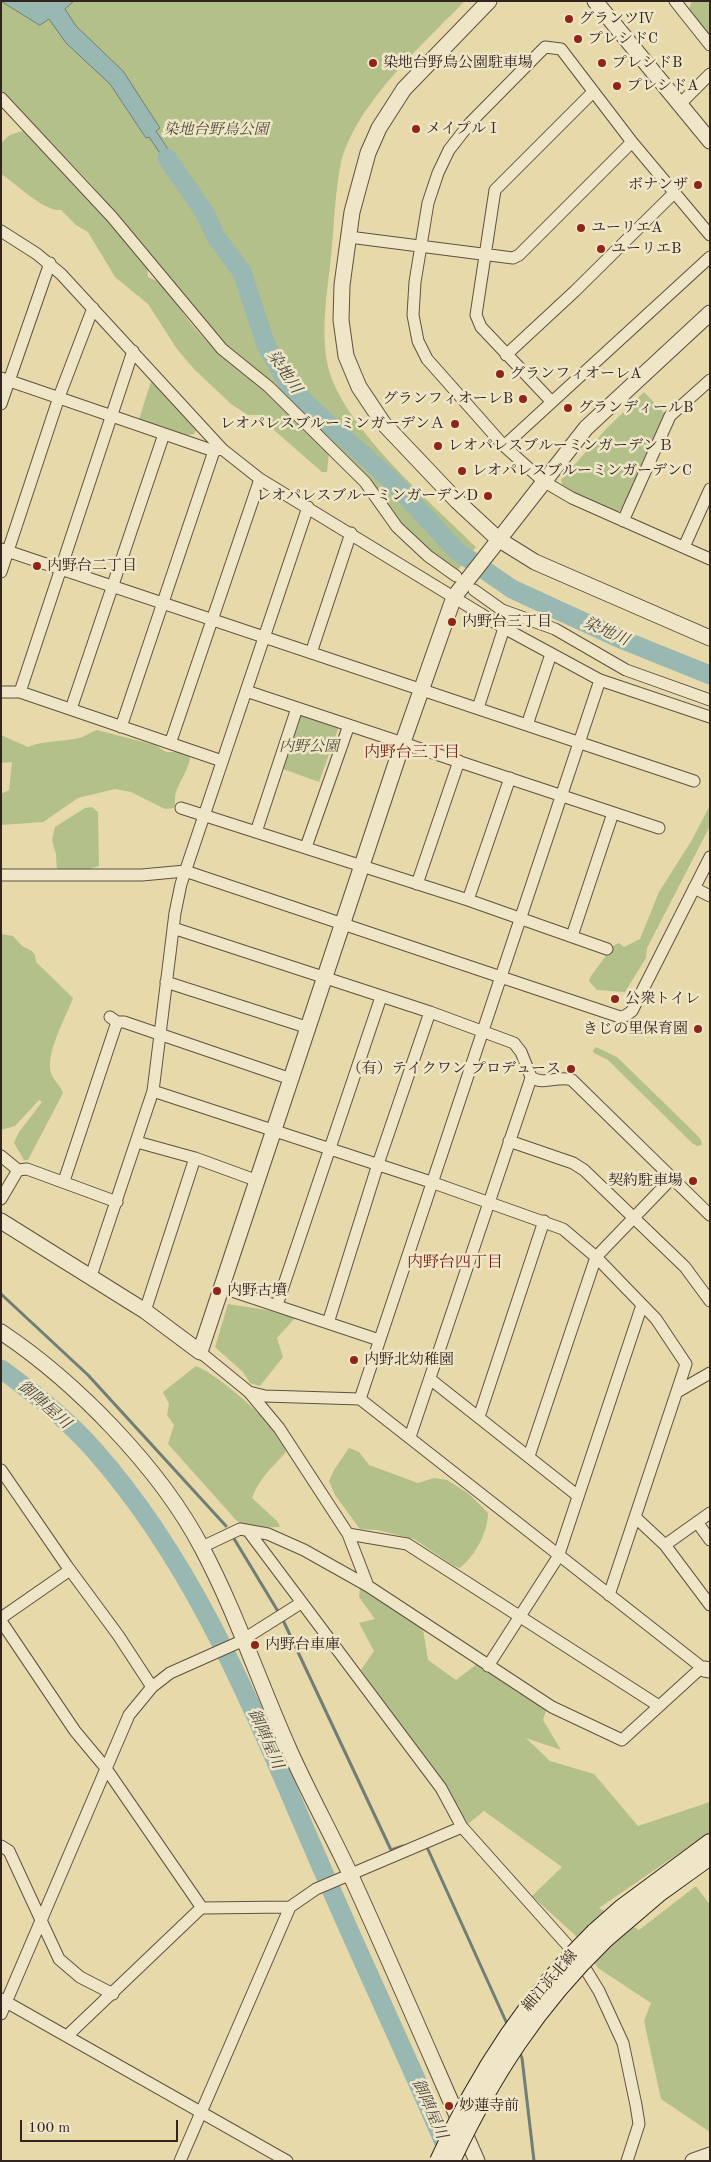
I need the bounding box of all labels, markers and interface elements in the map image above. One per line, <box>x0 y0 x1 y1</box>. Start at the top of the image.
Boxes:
place label: グランツⅣ <box>579 10 654 28</box>
marker: グランツⅣ <box>563 13 575 25</box>
place label: プレシドC <box>588 30 658 48</box>
marker: プレシドC <box>572 33 584 45</box>
place label: 染地台野鳥公園駐車場 <box>383 54 533 72</box>
place label: プレシドB <box>612 54 682 72</box>
marker: 染地台野鳥公園駐車場 <box>367 57 379 69</box>
marker: プレシドB <box>596 57 608 69</box>
place label: プレシドA <box>627 77 698 95</box>
marker: プレシドA <box>611 80 623 92</box>
place label: メイプルⅠ <box>426 120 501 138</box>
park label: 染地台野鳥公園 <box>164 121 268 139</box>
marker: メイプルⅠ <box>410 123 422 135</box>
place label: ボナンザ <box>628 176 688 194</box>
marker: ボナンザ <box>692 179 704 191</box>
place label: ユーリエA <box>591 219 662 237</box>
marker: ユーリエA <box>575 222 587 234</box>
place label: ユーリエB <box>611 240 681 258</box>
marker: ユーリエB <box>595 243 607 255</box>
water label: 染地川 <box>263 347 305 397</box>
place label: グランフィオーレA <box>510 365 641 383</box>
marker: グランフィオーレA <box>494 368 506 380</box>
place label: グランフィオーレB <box>383 390 513 408</box>
marker: グランフィオーレB <box>517 393 529 405</box>
place label: グランディールB <box>578 399 693 417</box>
marker: グランディールB <box>562 402 574 414</box>
place label: レオパレスブルーミンガーデンＡ <box>220 415 445 433</box>
marker: レオパレスブルーミンガーデンＡ <box>449 418 461 430</box>
place label: レオパレスブルーミンガーデンＢ <box>448 437 673 455</box>
marker: レオパレスブルーミンガーデンＢ <box>432 440 444 452</box>
place label: レオパレスブルーミンガーデンC <box>472 462 692 480</box>
marker: レオパレスブルーミンガーデンC <box>456 465 468 477</box>
place label: レオパレスブルーミンガーデンD <box>256 487 478 505</box>
marker: レオパレスブルーミンガーデンD <box>482 490 494 502</box>
place label: 内野台二丁目 <box>47 557 137 575</box>
marker: 内野台二丁目 <box>31 560 43 572</box>
place label: 内野台三丁目 <box>462 613 552 631</box>
water label: 染地川 <box>580 613 632 651</box>
marker: 内野台三丁目 <box>446 616 458 628</box>
park label: 内野公園 <box>279 738 339 756</box>
district label: 内野台三丁目 <box>364 743 460 763</box>
place label: 公衆トイレ <box>625 990 700 1008</box>
marker: 公衆トイレ <box>609 993 621 1005</box>
place label: きじの里保育園 <box>583 1020 688 1038</box>
marker: きじの里保育園 <box>692 1023 704 1035</box>
place label: （有）テイクワン プロデュース <box>347 1060 561 1078</box>
marker: （有）テイクワン プロデュース <box>565 1063 577 1075</box>
place label: 契約駐車場 <box>608 1172 683 1190</box>
marker: 契約駐車場 <box>687 1175 699 1187</box>
district label: 内野台四丁目 <box>407 1253 503 1273</box>
place label: 内野古墳 <box>227 1282 287 1300</box>
marker: 内野古墳 <box>211 1285 223 1297</box>
place label: 内野北幼稚園 <box>364 1351 454 1369</box>
marker: 内野北幼稚園 <box>348 1354 360 1366</box>
water label: 御陣屋川 <box>14 1377 74 1433</box>
place label: 内野台車庫 <box>265 1636 340 1654</box>
marker: 内野台車庫 <box>249 1639 261 1651</box>
water label: 御陣屋川 <box>243 1706 287 1772</box>
street label: 細江浜北線 <box>519 1947 581 2015</box>
water label: 御陣屋川 <box>407 2076 451 2142</box>
place label: 妙蓮寺前 <box>459 2097 519 2115</box>
marker: 妙蓮寺前 <box>443 2100 455 2112</box>
scale bar <box>22 2110 180 2142</box>
text: 100 m <box>28 2121 70 2136</box>

